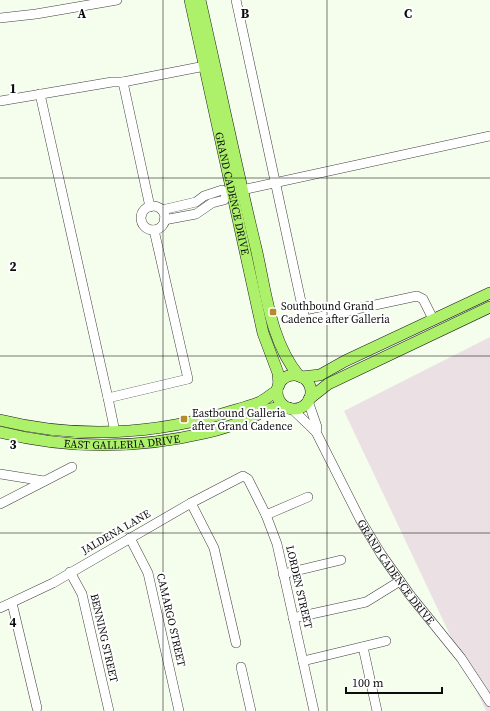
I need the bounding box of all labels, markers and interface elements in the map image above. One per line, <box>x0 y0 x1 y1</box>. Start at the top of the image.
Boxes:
text: A <box>78 5 87 22</box>
text: B <box>241 5 250 22</box>
text: C <box>404 5 412 22</box>
text: 1 <box>9 80 17 97</box>
street label: GRAND CADENCE DRIVE <box>212 131 253 257</box>
text: 2 <box>9 258 17 275</box>
place label: Southbound Grand Cadence after Galleria <box>281 299 390 327</box>
marker: Southbound Grand Cadence after Galleria <box>268 307 278 317</box>
place label: Eastbound Galleria after Grand Cadence <box>192 406 293 434</box>
marker: Eastbound Galleria after Grand Cadence <box>179 414 189 424</box>
street label: EAST GALLERIA DRIVE <box>63 431 181 452</box>
text: 3 <box>9 436 17 453</box>
street label: JALDENA LANE <box>78 506 153 558</box>
street label: GRAND CADENCE DRIVE <box>354 516 438 628</box>
street label: LORDEN STREET <box>282 544 316 630</box>
street label: CAMARGO STREET <box>153 572 189 668</box>
street label: BENNING STREET <box>87 592 122 684</box>
text: 4 <box>9 614 17 631</box>
scale bar <box>346 669 442 695</box>
text: 100 m <box>352 675 384 691</box>

